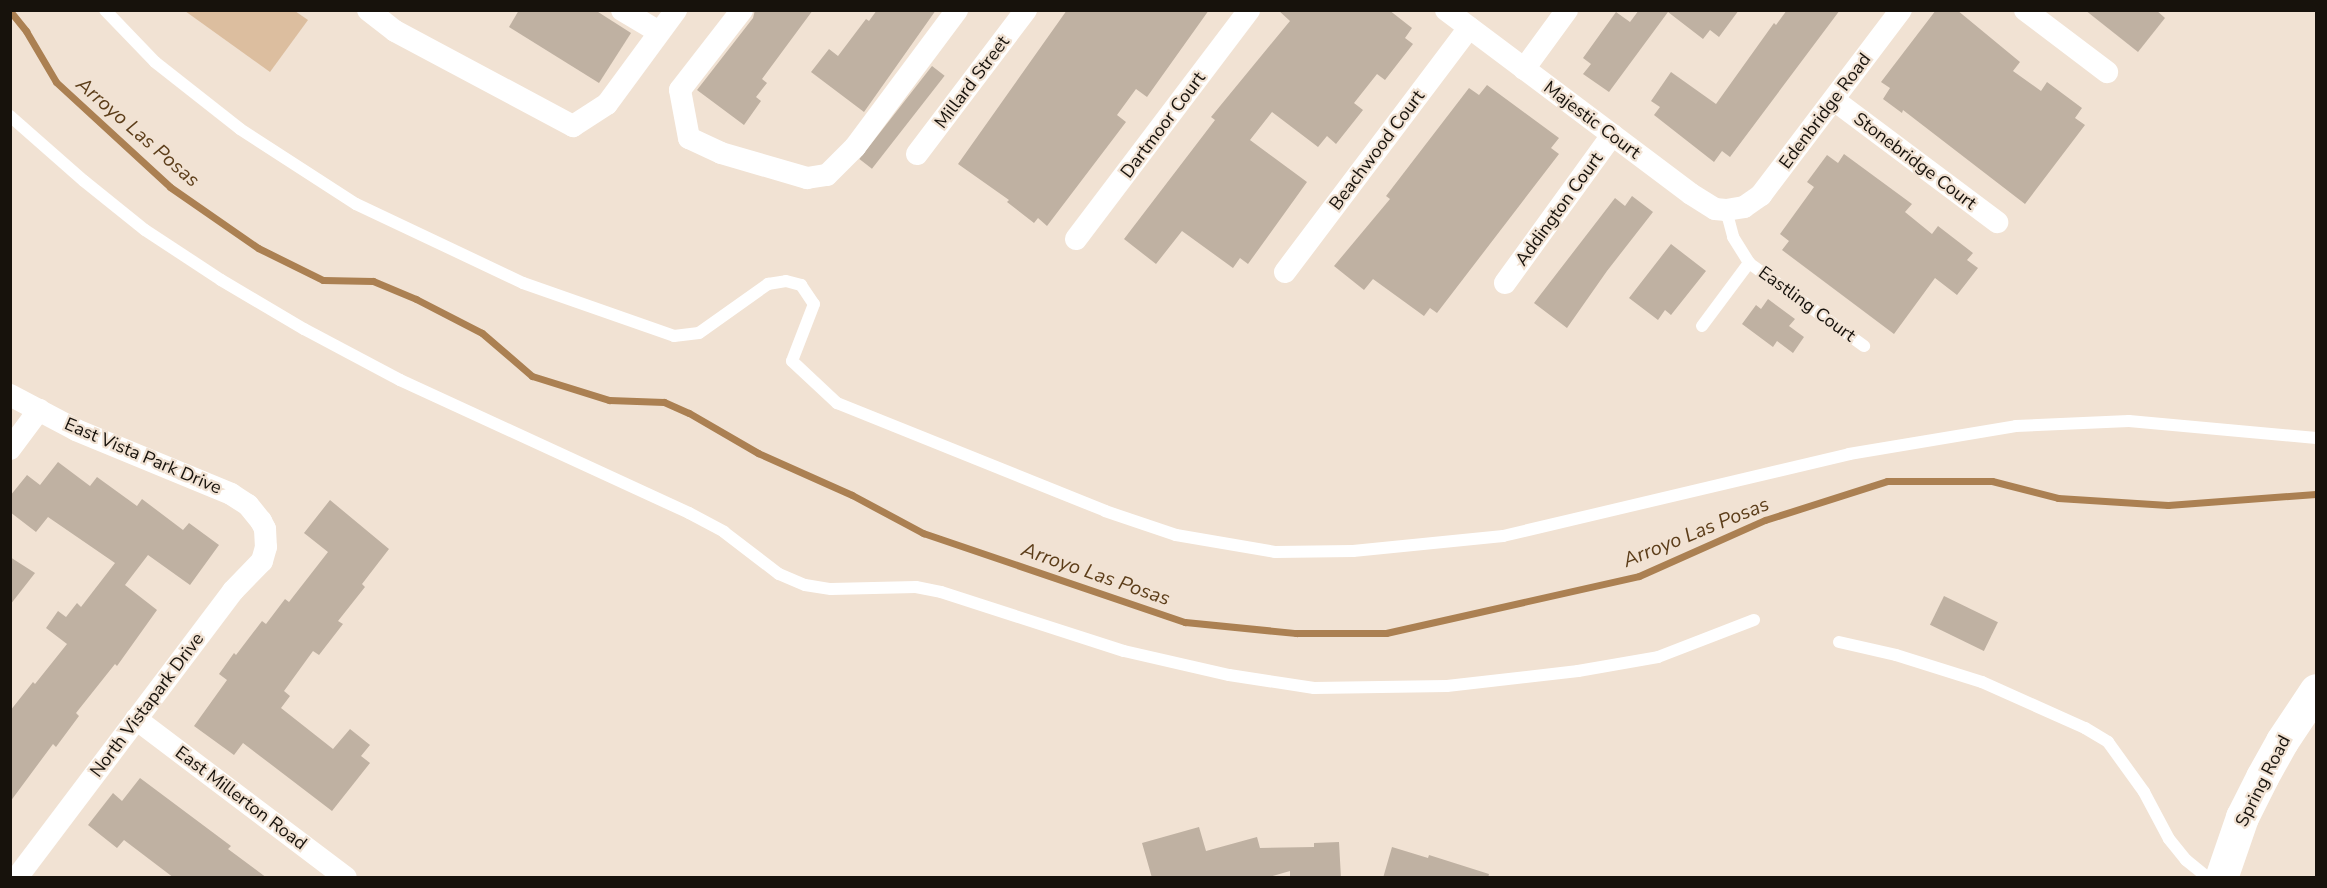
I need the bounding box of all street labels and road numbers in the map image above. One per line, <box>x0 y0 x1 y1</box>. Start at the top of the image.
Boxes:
street label: Millard Street <box>930 31 1014 133</box>
street label: Edenbridge Road <box>1775 49 1875 173</box>
street label: Dartmoor Court <box>1116 68 1210 182</box>
street label: Majestic Court <box>1539 77 1645 163</box>
street label: Beachwood Court <box>1325 86 1429 214</box>
street label: Stonebridge Court <box>1849 108 1981 214</box>
street label: Addington Court <box>1511 148 1607 270</box>
street label: Eastling Court <box>1754 262 1860 346</box>
street label: East Vista Park Drive <box>61 413 225 499</box>
street label: North Vistapark Drive <box>86 629 208 781</box>
street label: Spring Road <box>2231 732 2295 830</box>
street label: East Millerton Road <box>171 742 311 854</box>

